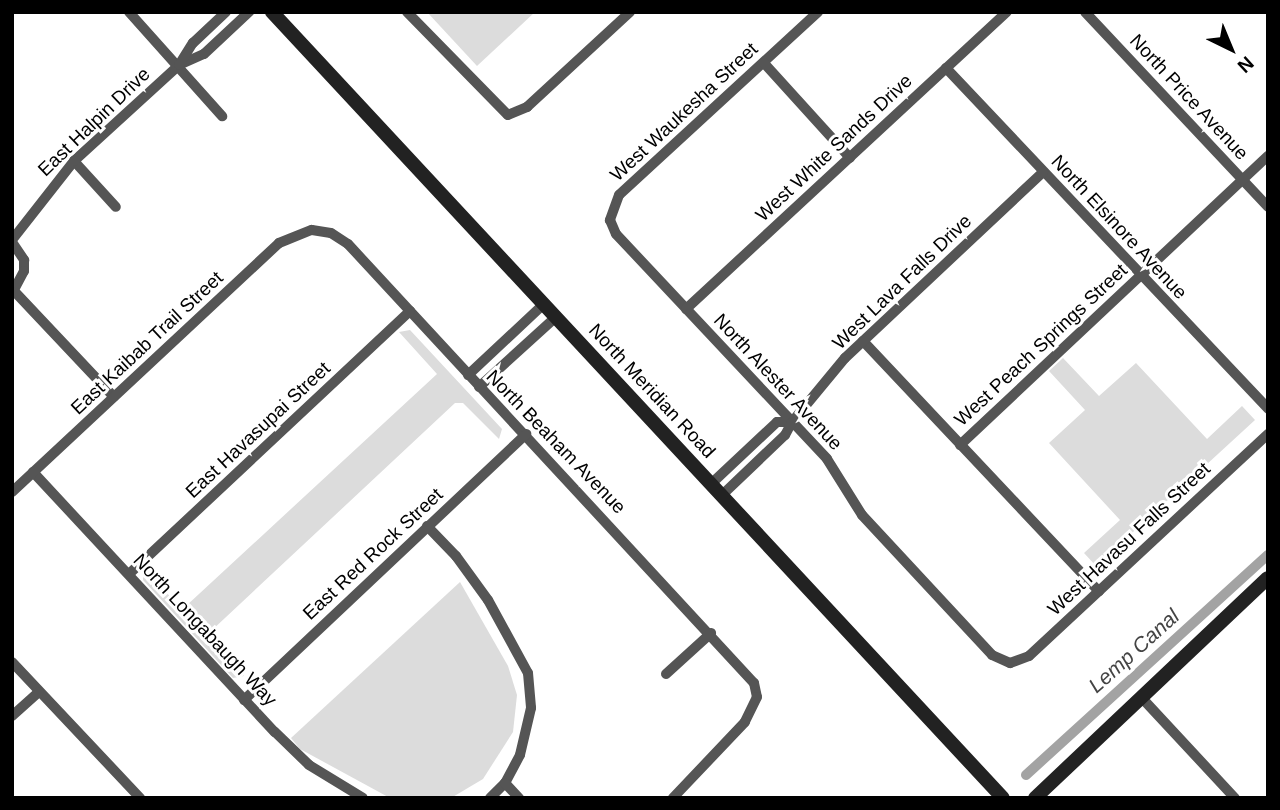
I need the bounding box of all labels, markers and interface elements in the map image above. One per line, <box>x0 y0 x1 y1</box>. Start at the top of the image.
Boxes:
north arrow <box>1196 14 1266 84</box>
street label: North Price Avenue <box>1125 29 1253 165</box>
street label: West Waukesha Street <box>606 38 762 186</box>
street label: East Halpin Drive <box>33 63 155 181</box>
street label: West White Sands Drive <box>751 70 917 226</box>
street label: North Elsinore Avenue <box>1046 150 1192 304</box>
street label: West Lava Falls Drive <box>828 210 976 354</box>
street label: West Peach Springs Street <box>950 259 1132 431</box>
street label: East Kaibab Trail Street <box>66 266 228 420</box>
street label: North Alester Avenue <box>708 308 848 456</box>
street label: North Meridian Road <box>584 319 720 463</box>
street label: East Havasupai Street <box>181 357 335 503</box>
street label: North Beaham Avenue <box>481 365 631 519</box>
street label: West Havasu Falls Street <box>1043 458 1215 620</box>
street label: East Red Rock Street <box>298 483 448 625</box>
street label: North Longabaugh Way <box>128 549 282 711</box>
water label: Lemp Canal <box>1083 604 1185 698</box>

